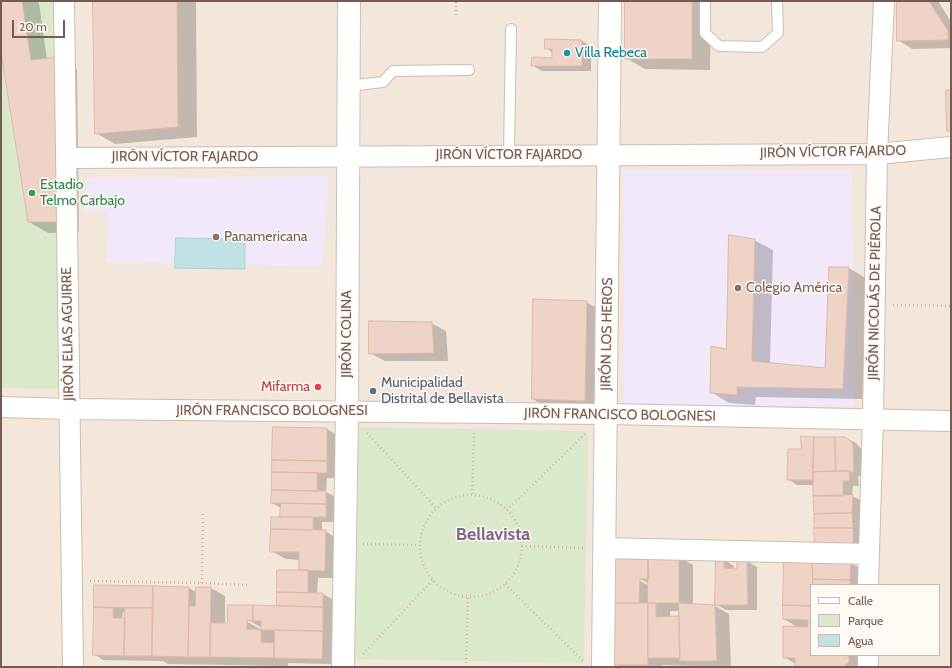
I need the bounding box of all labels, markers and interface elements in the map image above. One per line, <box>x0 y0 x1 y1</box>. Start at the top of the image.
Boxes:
scale bar <box>14 12 67 38</box>
text: 20 m <box>19 19 47 34</box>
place label: Villa Rebeca <box>575 45 647 61</box>
marker: Villa Rebeca <box>562 48 572 58</box>
street label: JIRÓN VÍCTOR FAJARDO <box>760 142 906 162</box>
street label: JIRÓN VÍCTOR FAJARDO <box>436 147 582 163</box>
street label: JIRÓN VÍCTOR FAJARDO <box>112 149 258 165</box>
place label: Estadio Telmo Carbajo <box>40 177 125 210</box>
marker: Estadio Telmo Carbajo <box>27 188 37 198</box>
street label: JIRÓN NICOLÁS DE PIÉROLA <box>865 206 885 380</box>
place label: Panamericana <box>224 229 308 245</box>
marker: Panamericana <box>211 232 221 242</box>
street label: JIRÓN ELIAS AGUIRRE <box>58 267 78 401</box>
street label: JIRÓN LOS HEROS <box>598 277 616 391</box>
place label: Colegio América <box>746 280 842 296</box>
marker: Colegio América <box>733 283 743 293</box>
street label: JIRÓN COLINA <box>339 290 355 378</box>
place label: Municipalidad Distrital de Bellavista <box>381 375 504 408</box>
place label: Mifarma <box>261 379 310 395</box>
marker: Mifarma <box>313 382 323 392</box>
marker: Municipalidad Distrital de Bellavista <box>368 386 378 396</box>
street label: JIRÓN FRANCISCO BOLOGNESI <box>176 403 368 419</box>
street label: JIRÓN FRANCISCO BOLOGNESI <box>524 405 716 425</box>
district label: Bellavista <box>456 524 530 546</box>
legend <box>810 584 940 656</box>
text: Calle <box>848 593 873 608</box>
text: Parque <box>848 613 883 628</box>
text: Agua <box>848 633 873 648</box>

